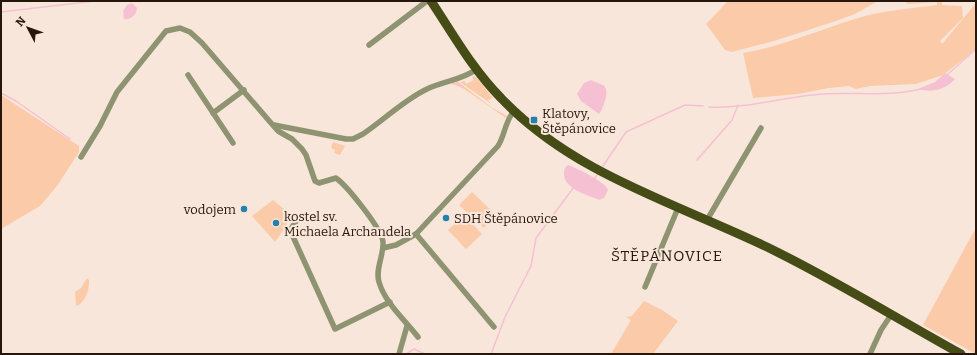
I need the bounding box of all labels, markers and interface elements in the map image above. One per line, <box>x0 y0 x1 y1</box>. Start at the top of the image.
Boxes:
north arrow <box>8 8 48 48</box>
text: N <box>13 14 29 29</box>
place label: Klatovy, Štěpánovice <box>542 106 616 136</box>
marker: Klatovy, Štěpánovice <box>529 115 539 125</box>
place label: vodojem <box>183 202 237 217</box>
marker: vodojem <box>239 204 249 214</box>
place label: kostel sv. Michaela Archandela <box>284 209 411 239</box>
place label: SDH Štěpánovice <box>454 211 558 226</box>
marker: SDH Štěpánovice <box>441 213 451 223</box>
marker: kostel sv. Michaela Archandela <box>271 218 281 228</box>
district label: ŠTĚPÁNOVICE <box>611 247 723 265</box>

